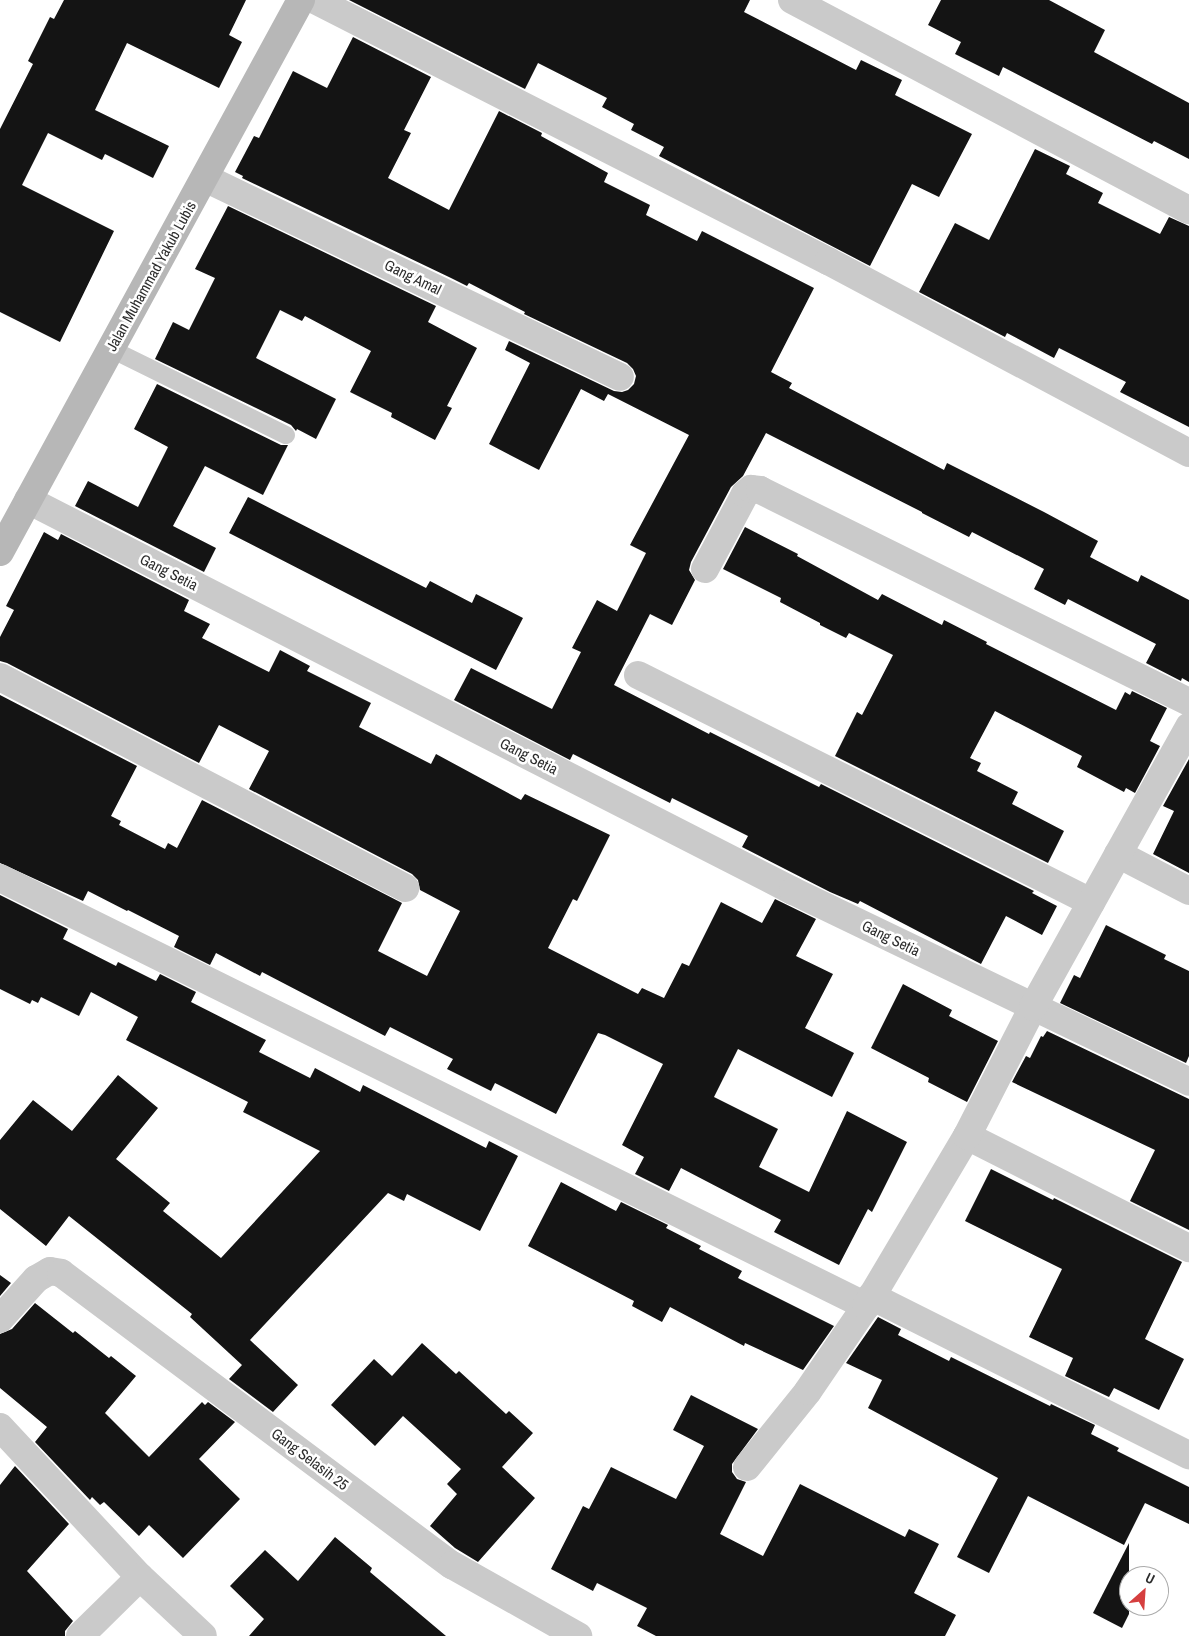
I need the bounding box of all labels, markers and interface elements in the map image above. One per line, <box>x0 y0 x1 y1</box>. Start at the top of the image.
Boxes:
street label: Jalan Muhammad Yakub Lubis <box>102 198 200 354</box>
street label: Gang Amal <box>381 255 445 299</box>
street label: Gang Setia <box>137 550 201 594</box>
street label: Gang Setia <box>497 734 561 778</box>
street label: Gang Setia <box>859 916 923 960</box>
street label: Gang Selasih 25 <box>268 1424 352 1494</box>
north arrow <box>1119 1566 1169 1616</box>
text: U <box>1142 1569 1158 1588</box>

